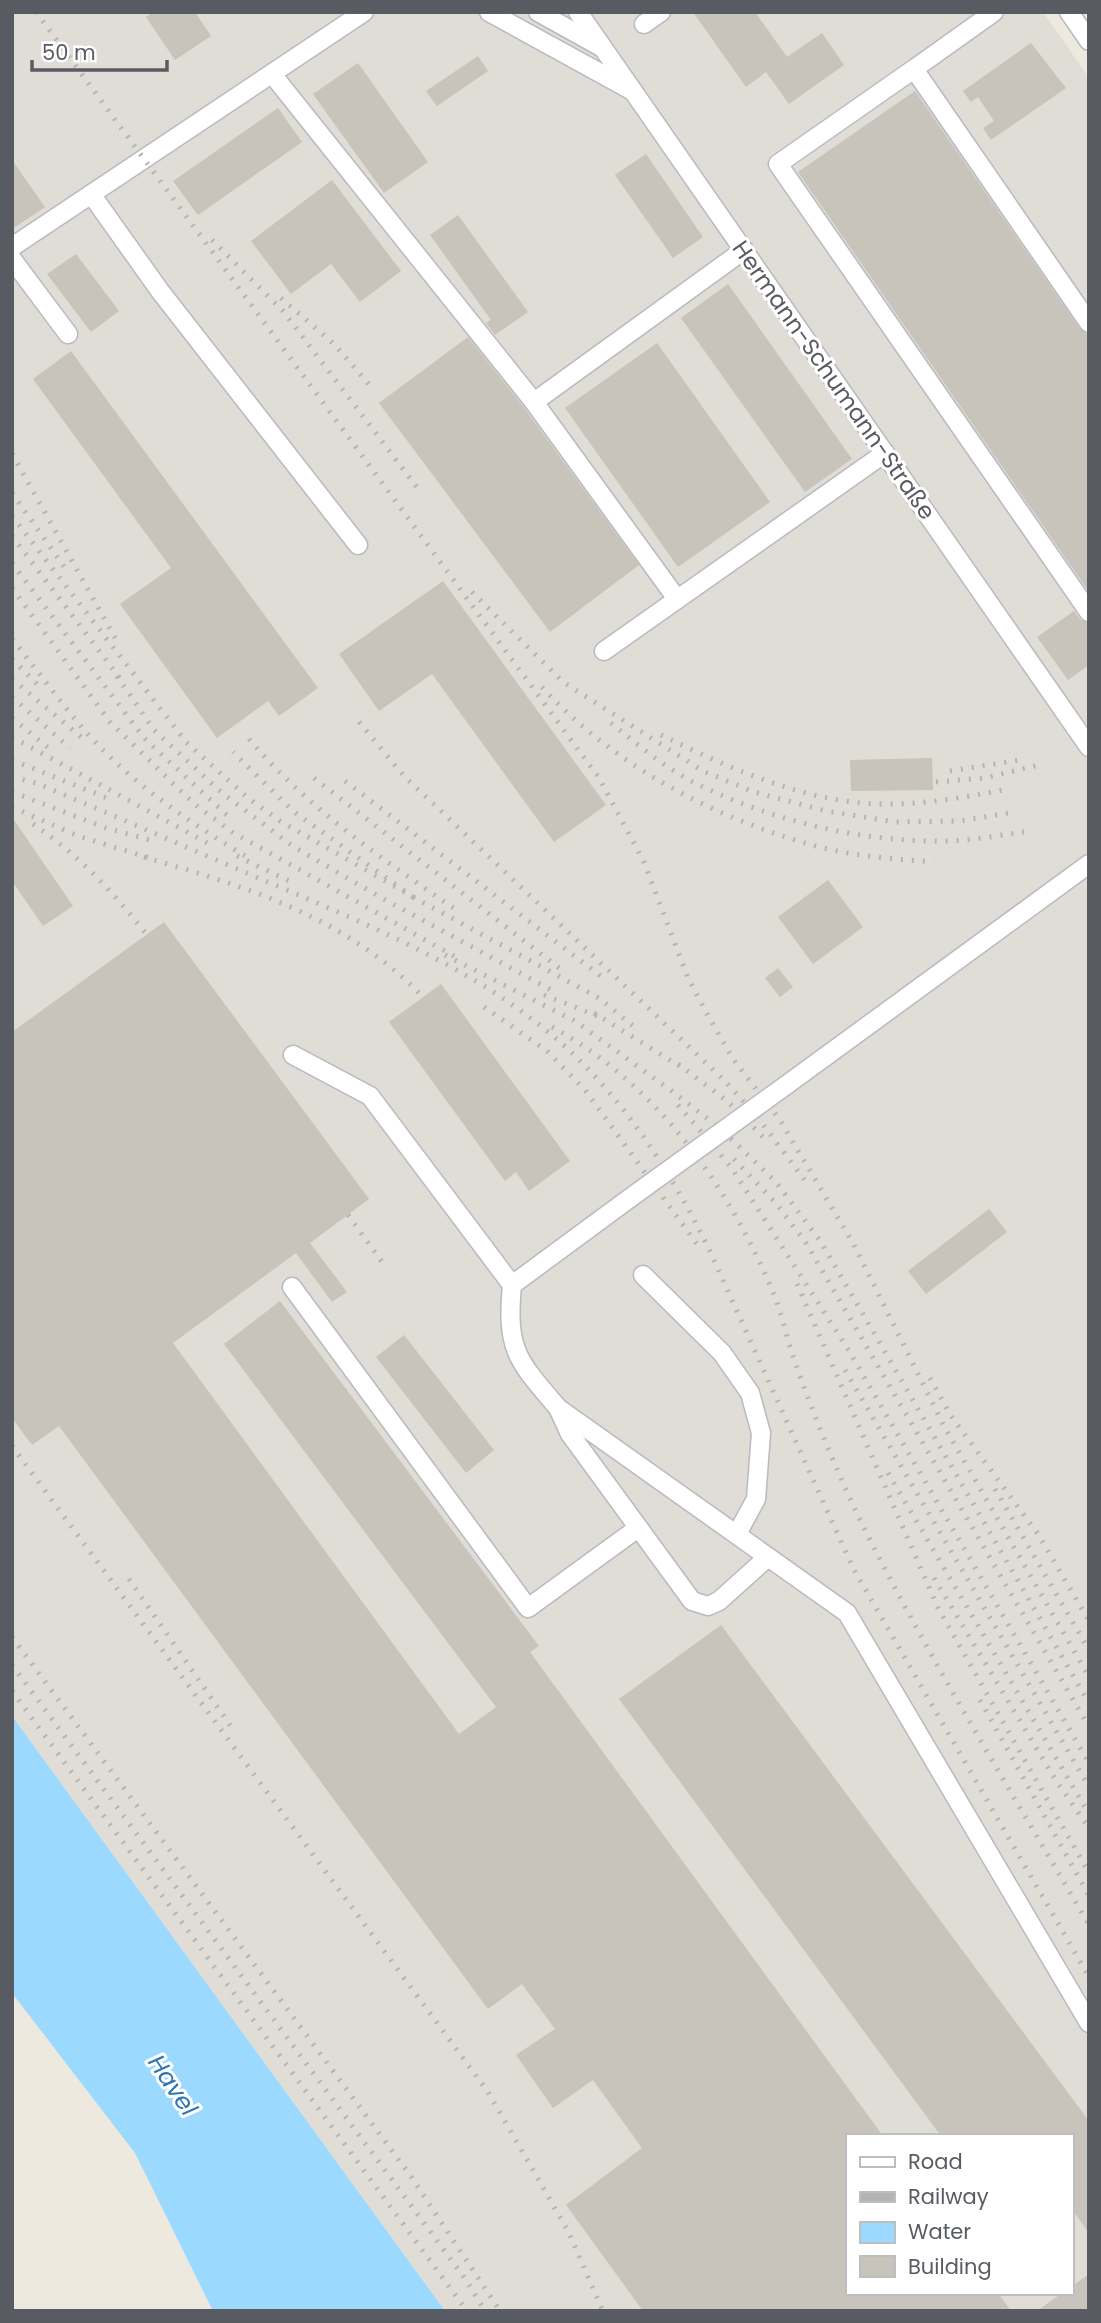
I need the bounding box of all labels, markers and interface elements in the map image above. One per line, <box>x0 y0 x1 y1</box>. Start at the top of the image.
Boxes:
scale bar <box>32 28 166 72</box>
text: 50 m <box>42 38 96 67</box>
street label: Hermann-Schumann-Straße <box>725 234 943 526</box>
water label: Havel <box>141 2048 205 2122</box>
legend <box>846 2134 1073 2295</box>
text: Road <box>908 2147 963 2176</box>
text: Railway <box>908 2182 989 2211</box>
text: Water <box>908 2217 971 2246</box>
text: Building <box>908 2252 992 2281</box>

